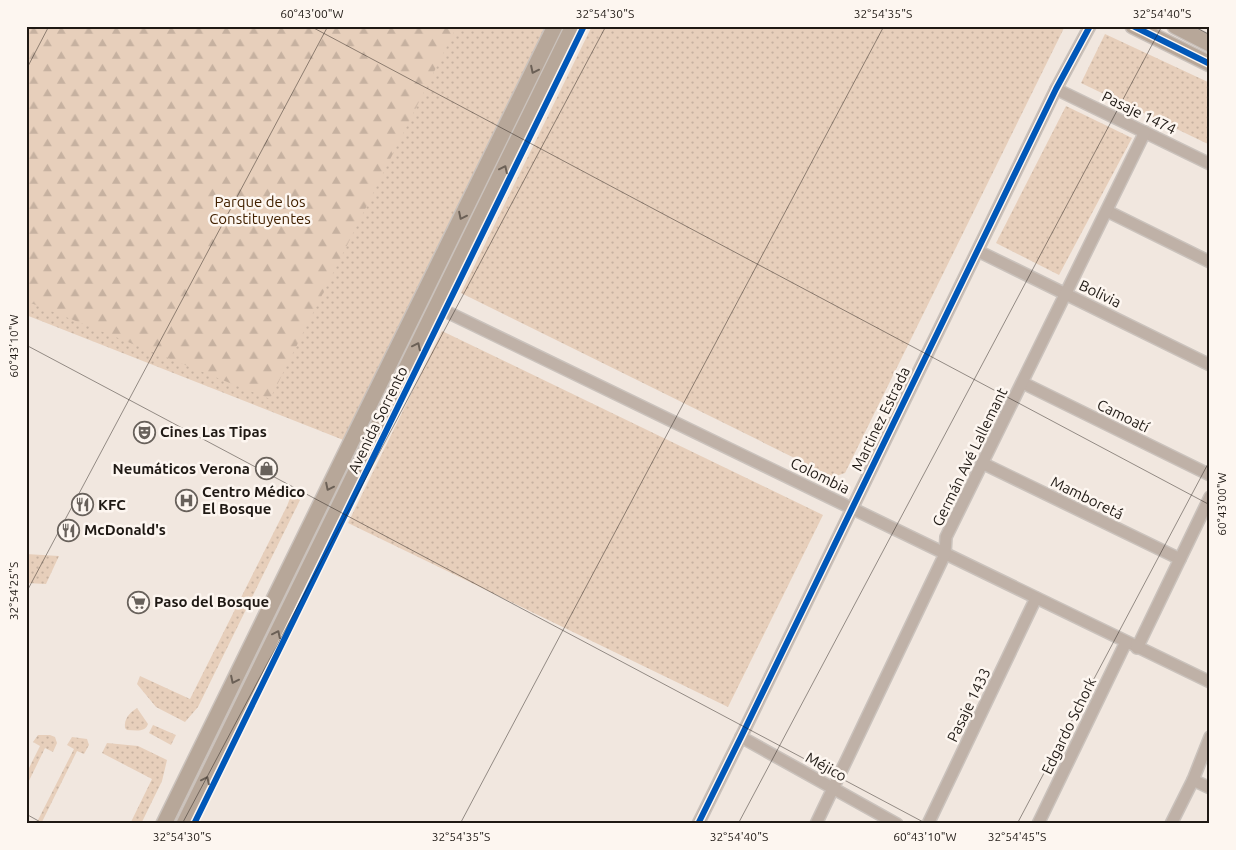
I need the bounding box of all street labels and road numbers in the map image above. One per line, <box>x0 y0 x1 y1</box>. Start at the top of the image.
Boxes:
street label: Pasaje 1474 <box>1100 87 1179 138</box>
street label: Bolivia <box>1076 276 1124 311</box>
street label: Avenida Sorrento <box>344 364 411 476</box>
street label: Martinez Estrada <box>848 364 913 474</box>
street label: Germán Avé Lallemant <box>929 385 1010 529</box>
street label: Camoatí <box>1094 396 1152 436</box>
street label: Colombia <box>788 454 853 497</box>
street label: Mamboretá <box>1048 473 1126 522</box>
street label: Pasaje 1433 <box>943 665 994 744</box>
street label: Edgardo Schork <box>1038 674 1099 777</box>
street label: Méjico <box>803 748 850 785</box>

